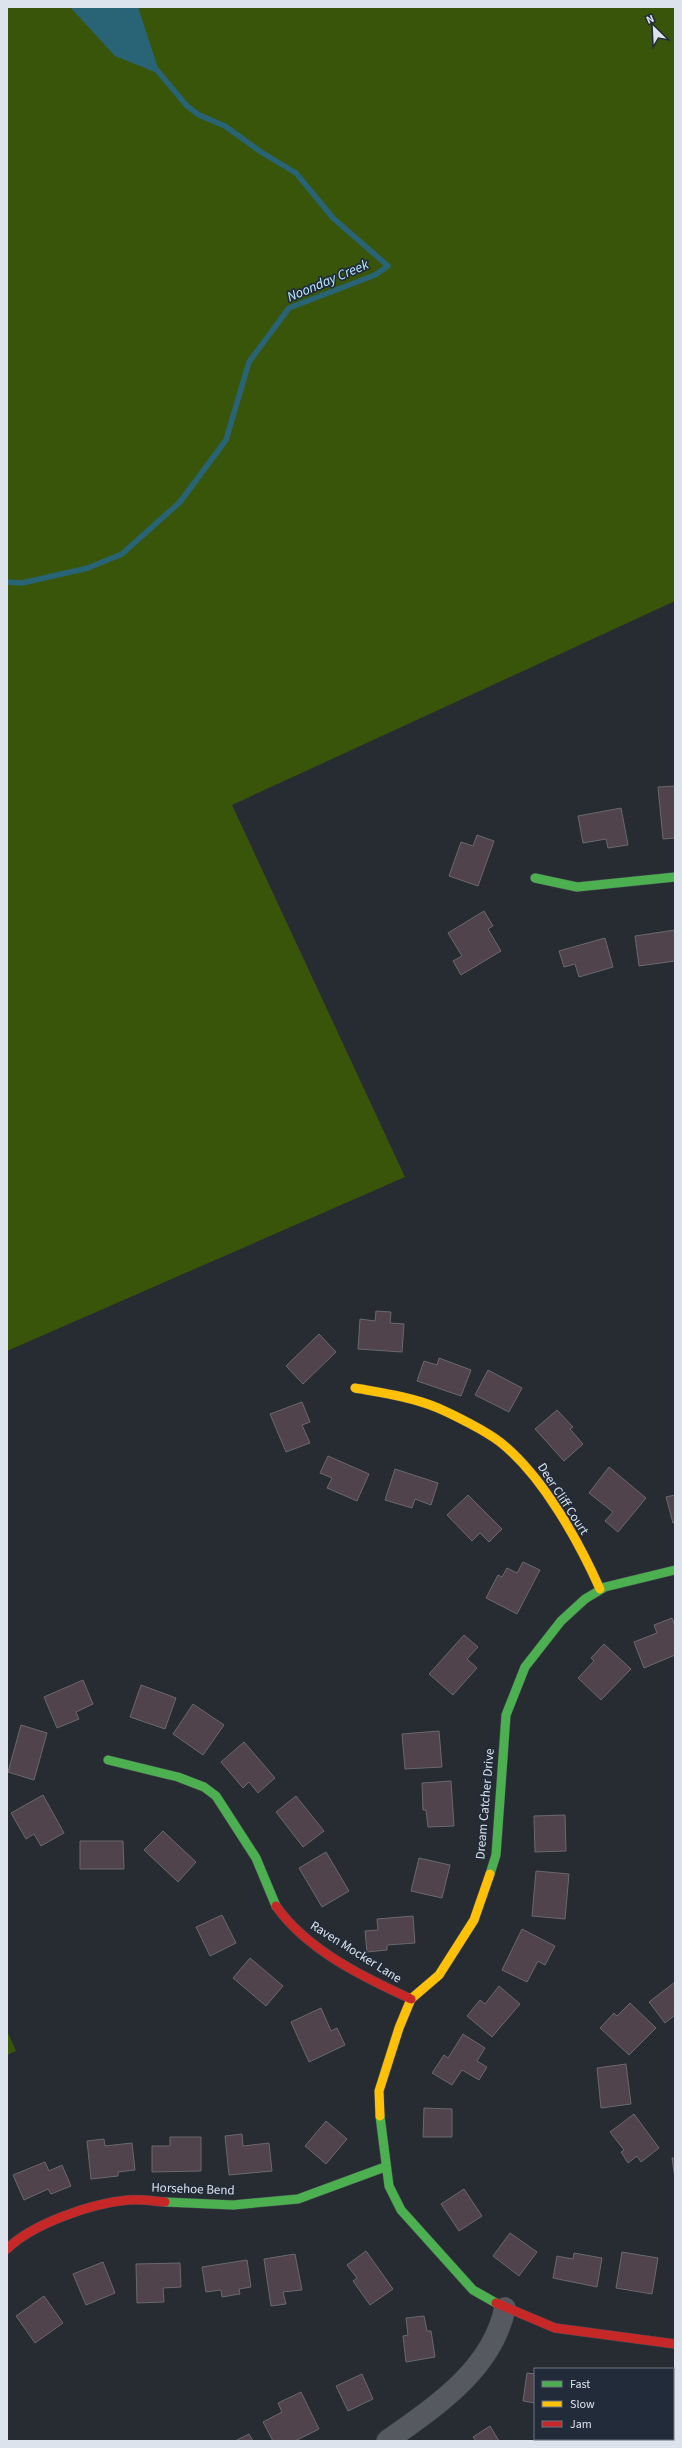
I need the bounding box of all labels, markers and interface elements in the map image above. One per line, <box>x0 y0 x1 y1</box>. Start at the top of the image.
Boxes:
north arrow <box>634 8 674 48</box>
text: N <box>644 11 657 28</box>
water label: Noonday Creek <box>284 255 372 307</box>
street label: Deer Cliff Court <box>533 1460 593 1539</box>
street label: Dream Catcher Drive <box>471 1748 499 1860</box>
street label: Raven Mocker Lane <box>307 1917 405 1987</box>
street label: Horsehoe Bend <box>151 2179 235 2199</box>
legend <box>534 2368 674 2440</box>
text: Fast <box>570 2376 590 2393</box>
text: Slow <box>570 2396 595 2413</box>
text: Jam <box>570 2416 592 2433</box>

